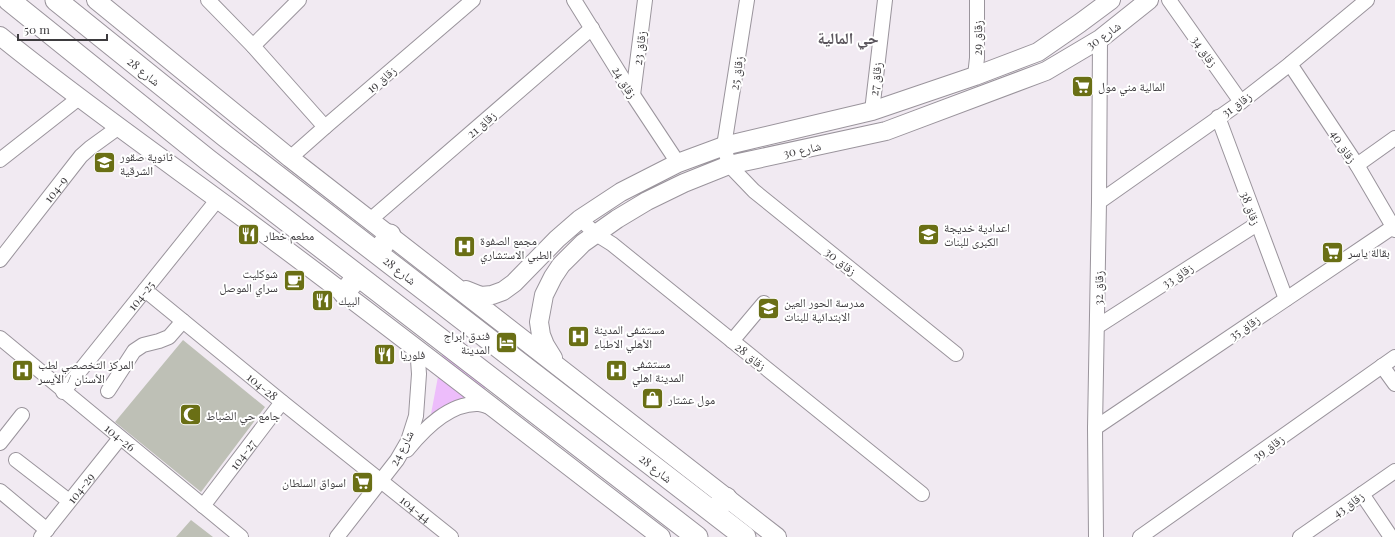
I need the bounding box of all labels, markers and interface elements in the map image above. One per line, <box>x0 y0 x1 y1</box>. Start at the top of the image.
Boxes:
scale bar <box>18 16 107 42</box>
street label: شارع 30 <box>1083 17 1124 53</box>
street label: زقاق 29 <box>969 20 985 56</box>
text: 50 m <box>24 21 50 37</box>
district label: حي المالية <box>817 27 879 50</box>
street label: زقاق 23 <box>629 29 649 66</box>
street label: زقاق 34 <box>1188 32 1222 70</box>
street label: شارع 28 <box>124 53 164 90</box>
street label: زقاق 25 <box>725 55 747 91</box>
street label: زقاق 27 <box>865 61 885 97</box>
street label: زقاق 19 <box>363 62 399 96</box>
street label: زقاق 24 <box>609 63 641 101</box>
supermarket icon: المالية مني مول <box>1069 73 1095 99</box>
place label: المالية مني مول <box>1098 78 1165 97</box>
street label: زقاق 31 <box>1218 88 1254 120</box>
street label: زقاق 21 <box>463 107 499 141</box>
street label: زقاق 40 <box>1327 126 1361 166</box>
street label: شارع 30 <box>782 137 823 162</box>
place label: ثانوية صقور الشرقية <box>119 148 174 178</box>
school or university icon: ثانوية صقور الشرقية <box>91 150 117 176</box>
street label: 104-9 <box>40 172 71 206</box>
street label: زقاق 38 <box>1237 189 1265 228</box>
place label: اعدادية خديجة الكبرى للبنات <box>944 219 1010 249</box>
school or university icon: اعدادية خديجة الكبرى للبنات <box>916 221 942 247</box>
restaurant icon: مطعم خطار <box>235 222 261 248</box>
place label: مطعم خطار <box>263 227 314 244</box>
place label: مجمع الصفوة الطبي الاستشاري <box>480 232 552 265</box>
hospital icon: مجمع الصفوة الطبي الاستشاري <box>452 234 478 260</box>
supermarket icon: بقالة ياسر <box>1319 239 1345 265</box>
street label: زقاق 30 <box>822 243 860 279</box>
place label: بقالة ياسر <box>1347 244 1390 260</box>
street label: شارع 28 <box>380 252 420 289</box>
street label: زقاق 33 <box>1158 259 1196 291</box>
place label: شوكليت سراي الموصل <box>219 265 278 298</box>
cafe icon: شوكليت سراي الموصل <box>281 267 307 293</box>
street label: زقاق 32 <box>1090 270 1106 305</box>
street label: 104-25 <box>124 277 158 314</box>
restaurant icon: البيك <box>310 287 336 313</box>
place label: البيك <box>338 292 360 308</box>
place label: مدرسة الحور العين الابتدائية للبنات <box>784 294 864 324</box>
school or university icon: مدرسة الحور العين الابتدائية للبنات <box>756 296 782 322</box>
street label: زقاق 35 <box>1225 311 1263 343</box>
place label: مستشفى المدينة الأهلي الاطباء <box>594 321 665 354</box>
hospital icon: مستشفى المدينة الأهلي الاطباء <box>566 323 592 349</box>
place label: فندق ابراج المدينة <box>444 327 490 357</box>
hotel icon: فندق ابراج المدينة <box>493 329 519 355</box>
street label: زقاق 28 <box>732 339 770 374</box>
restaurant icon: فلوريا <box>372 341 398 367</box>
place label: فلوريا <box>400 346 425 362</box>
place label: مستشفى المدينة اهلي <box>632 355 684 388</box>
place label: المركز التخصصي لطب الأسنان / الأيسر <box>37 356 134 386</box>
hospital icon: مستشفى المدينة اهلي <box>604 357 630 383</box>
hospital icon: المركز التخصصي لطب الأسنان / الأيسر <box>9 358 35 384</box>
street label: 104-28 <box>244 369 282 404</box>
shop icon: مول عشتار <box>639 386 665 412</box>
place label: مول عشتار <box>667 391 715 407</box>
mosque icon: جامع حي الضباط <box>177 402 203 428</box>
place label: جامع حي الضباط <box>206 407 281 426</box>
street label: 104-26 <box>101 420 139 455</box>
street label: شارع 24 <box>385 428 418 469</box>
street label: زقاق 39 <box>1249 430 1287 464</box>
street label: 104-27 <box>226 436 259 473</box>
street label: شارع 28 <box>636 450 676 487</box>
street label: 104-29 <box>63 469 98 507</box>
supermarket icon: اسواق السلطان <box>349 469 375 495</box>
place label: اسواق السلطان <box>282 474 346 490</box>
street label: زقاق 43 <box>1329 487 1367 520</box>
street label: 104-44 <box>397 491 435 526</box>

